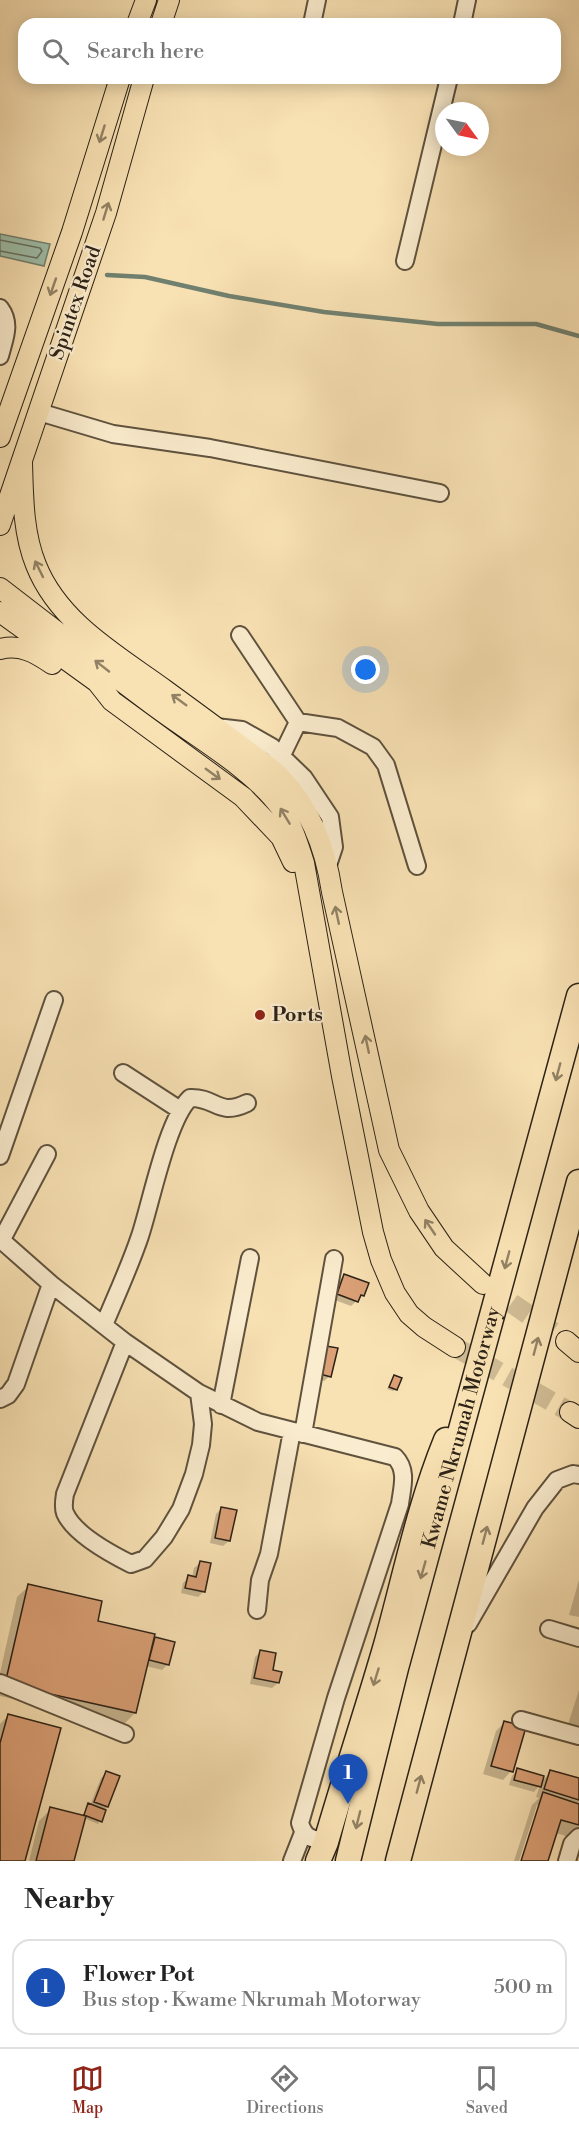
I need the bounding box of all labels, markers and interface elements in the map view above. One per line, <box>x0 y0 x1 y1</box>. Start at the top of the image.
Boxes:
search box <box>18 18 561 84</box>
icon: search <box>39 35 72 68</box>
text: Search here <box>87 38 204 65</box>
north arrow <box>435 102 489 156</box>
one-way arrow <box>96 124 107 143</box>
one-way arrow <box>101 202 112 221</box>
street label: Spintex Road <box>45 242 107 363</box>
one-way arrow <box>46 277 57 296</box>
one-way arrow <box>32 561 44 579</box>
your location <box>351 655 380 684</box>
one-way arrow <box>95 660 111 673</box>
one-way arrow <box>172 694 188 706</box>
one-way arrow <box>204 768 220 780</box>
one-way arrow <box>278 808 290 825</box>
one-way arrow <box>331 906 342 925</box>
place label: Ports <box>272 1003 323 1028</box>
marker: Ports <box>253 1008 267 1022</box>
one-way arrow <box>360 1035 372 1054</box>
one-way arrow <box>552 1062 563 1081</box>
one-way arrow <box>423 1218 436 1235</box>
one-way arrow <box>501 1251 512 1270</box>
street label: Kwame Nkrumah Motorway <box>417 1304 506 1551</box>
one-way arrow <box>530 1337 542 1356</box>
one-way arrow <box>480 1526 492 1545</box>
one-way arrow <box>417 1560 429 1579</box>
one-way arrow <box>370 1667 381 1686</box>
pin: 1 <box>328 1754 368 1804</box>
one-way arrow <box>414 1775 425 1794</box>
one-way arrow <box>352 1810 364 1829</box>
text: Nearby <box>24 1884 114 1916</box>
text: Flower Pot <box>83 1961 194 1988</box>
text: 1 <box>41 1975 50 2000</box>
text: 500 m <box>494 1975 553 2000</box>
text: Bus stop · Kwame Nkrumah Motorway <box>83 1988 421 2013</box>
tab: Map <box>71 2062 104 2118</box>
tab: Directions <box>246 2062 324 2118</box>
tab: Saved <box>466 2062 508 2118</box>

